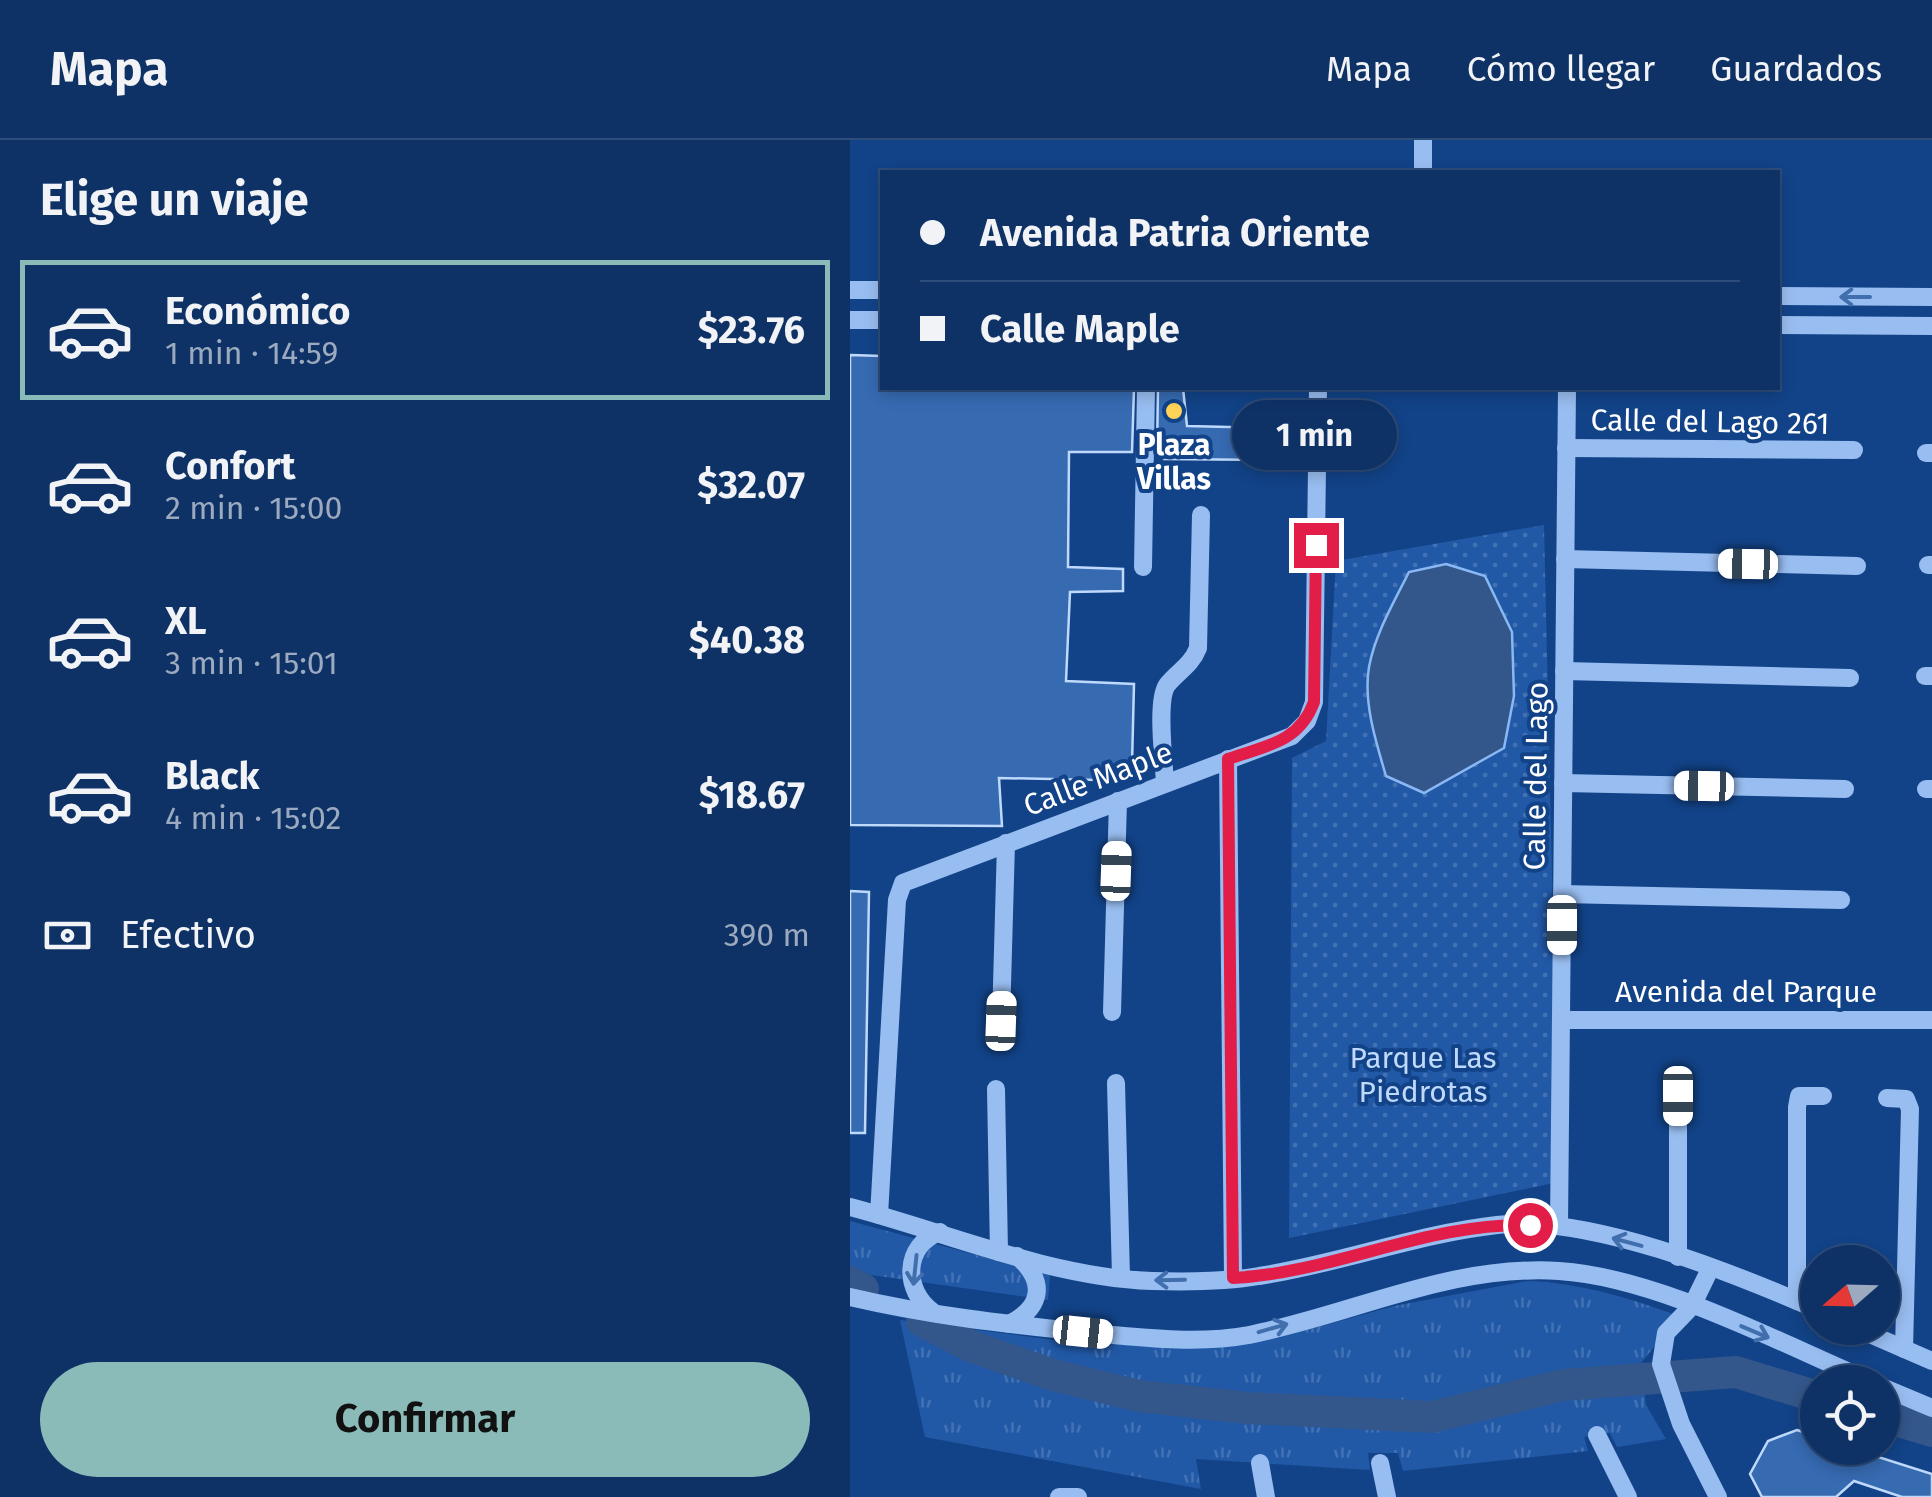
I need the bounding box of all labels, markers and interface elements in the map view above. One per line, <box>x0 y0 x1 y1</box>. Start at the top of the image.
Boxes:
text: Mapa <box>50 40 169 98</box>
text: Mapa <box>1326 48 1412 90</box>
text: Cómo llegar <box>1467 48 1655 90</box>
text: Guardados <box>1710 48 1882 90</box>
text: Elige un viaje <box>40 173 308 227</box>
text: Avenida Patria Oriente <box>980 210 1370 256</box>
icon: car <box>45 285 135 375</box>
text: Económico <box>165 288 350 334</box>
one-way arrow <box>1839 288 1872 306</box>
text: Calle Maple <box>980 306 1180 352</box>
text: $23.76 <box>698 307 805 353</box>
text: 1 min · 14:59 <box>165 334 338 372</box>
marker: Plaza Villas <box>1163 400 1185 422</box>
callout: 1 min <box>1234 400 1398 470</box>
street label: Calle del Lago 261 <box>1590 402 1830 442</box>
text: 1 min <box>1276 416 1353 454</box>
place label: Plaza Villas <box>1136 427 1211 497</box>
icon: car <box>45 440 135 530</box>
text: Confort <box>165 443 295 489</box>
text: $32.07 <box>697 462 805 508</box>
text: 2 min · 15:00 <box>165 489 342 527</box>
route end <box>1294 523 1339 568</box>
car <box>1718 548 1778 580</box>
icon: car <box>45 595 135 685</box>
text: XL <box>165 598 207 644</box>
text: $40.38 <box>689 617 805 663</box>
text: 3 min · 15:01 <box>165 644 338 682</box>
street label: Calle del Lago <box>1516 681 1556 871</box>
street label: Calle Maple <box>1018 734 1178 824</box>
icon: car <box>45 750 135 840</box>
text: Black <box>165 753 260 799</box>
car <box>1674 770 1734 802</box>
text: $18.67 <box>699 772 805 818</box>
text: 4 min · 15:02 <box>165 799 341 837</box>
car <box>1100 840 1132 902</box>
car <box>1547 895 1577 955</box>
icon: cash <box>40 908 95 963</box>
text: Efectivo <box>120 912 256 958</box>
text: 390 m <box>724 916 810 954</box>
street label: Avenida del Parque <box>1615 974 1877 1010</box>
car <box>985 990 1017 1052</box>
park label: Parque Las Piedrotas <box>1349 1040 1497 1110</box>
car <box>1663 1066 1693 1126</box>
route start <box>1508 1203 1553 1248</box>
one-way arrow <box>1612 1232 1643 1250</box>
north arrow <box>1800 1245 1900 1345</box>
map controls <box>1800 1245 1900 1465</box>
one-way arrow <box>905 1253 924 1286</box>
one-way arrow <box>1154 1271 1186 1290</box>
car <box>1052 1314 1114 1350</box>
one-way arrow <box>1257 1317 1288 1336</box>
one-way arrow <box>1739 1324 1770 1342</box>
button: Confirmar <box>40 1362 810 1477</box>
button: locate <box>1800 1365 1900 1465</box>

